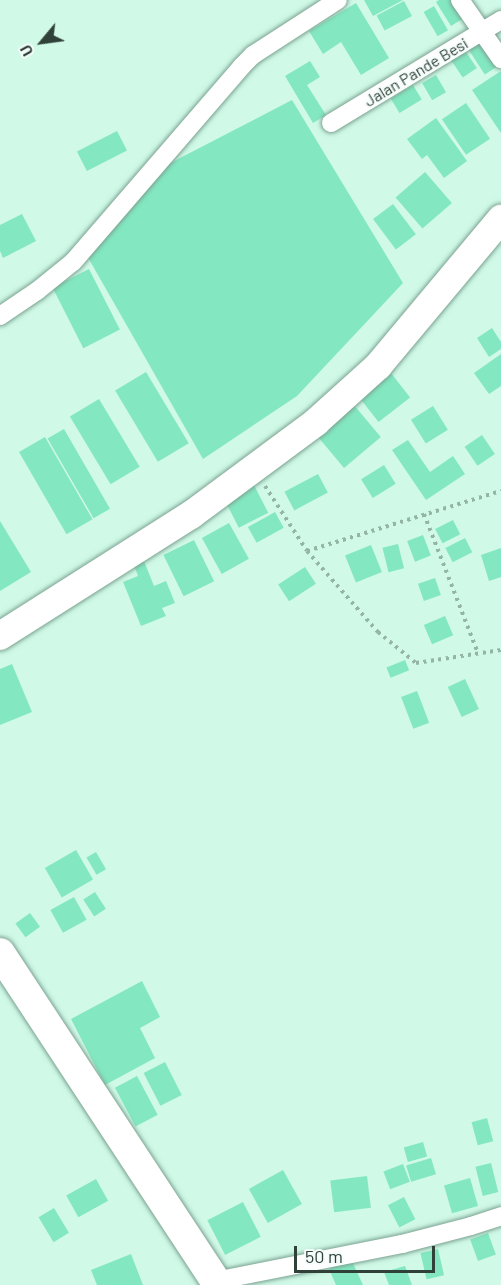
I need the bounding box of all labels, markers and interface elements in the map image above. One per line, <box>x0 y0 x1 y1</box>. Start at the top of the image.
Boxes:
north arrow <box>12 12 72 72</box>
street label: Jalan Pande Besi <box>361 33 471 111</box>
text: U <box>15 42 37 60</box>
scale bar <box>297 1234 438 1272</box>
text: 50 m <box>305 1245 343 1267</box>

